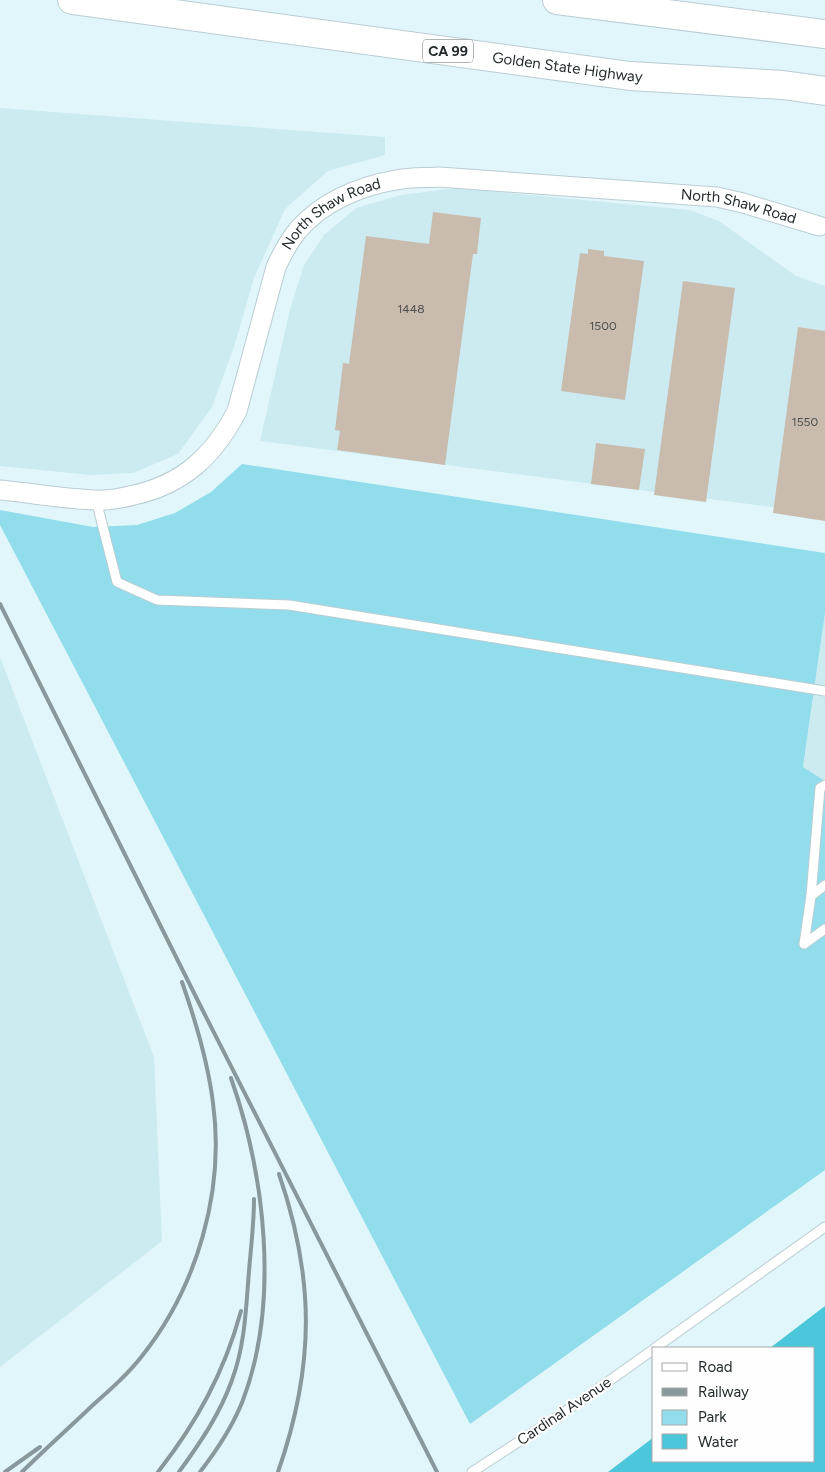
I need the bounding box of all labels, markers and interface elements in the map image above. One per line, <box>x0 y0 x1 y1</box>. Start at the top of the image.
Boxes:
road number: CA 99 <box>423 40 473 62</box>
street label: Golden State Highway <box>491 48 643 86</box>
street label: North Shaw Road <box>278 175 383 253</box>
street label: North Shaw Road <box>680 185 799 228</box>
house number: 1448 <box>397 302 425 316</box>
house number: 1500 <box>589 319 617 333</box>
house number: 1550 <box>792 415 819 429</box>
legend <box>652 1347 815 1462</box>
text: Road <box>698 1358 733 1376</box>
street label: Cardinal Avenue <box>514 1373 614 1449</box>
text: Railway <box>698 1383 749 1401</box>
text: Park <box>698 1408 727 1426</box>
text: Water <box>698 1433 738 1451</box>

